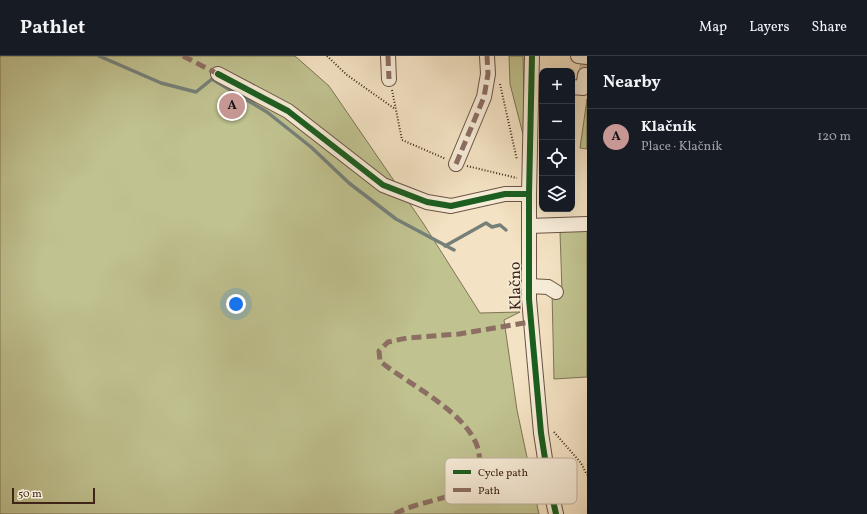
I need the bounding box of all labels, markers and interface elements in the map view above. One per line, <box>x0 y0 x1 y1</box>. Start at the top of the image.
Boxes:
text: Pathlet <box>20 15 85 41</box>
text: Map <box>699 18 727 37</box>
text: Layers <box>749 18 789 37</box>
text: Share <box>811 18 847 37</box>
map controls <box>539 68 575 212</box>
button: + <box>539 68 575 104</box>
text: Nearby <box>603 71 661 94</box>
pin: A <box>219 91 245 121</box>
button: − <box>539 104 575 140</box>
text: Klačník <box>641 117 696 138</box>
text: A <box>611 128 621 146</box>
text: 120 m <box>817 128 851 146</box>
text: Place · Klačník <box>641 138 722 156</box>
button: locate <box>539 140 575 176</box>
button: layers <box>539 176 575 212</box>
street label: Klačno <box>505 261 527 311</box>
your location <box>226 294 246 314</box>
legend <box>445 458 577 504</box>
text: Cycle path <box>478 466 528 481</box>
text: Path <box>478 484 501 499</box>
scale bar <box>12 486 95 505</box>
text: 50 m <box>18 487 42 502</box>

